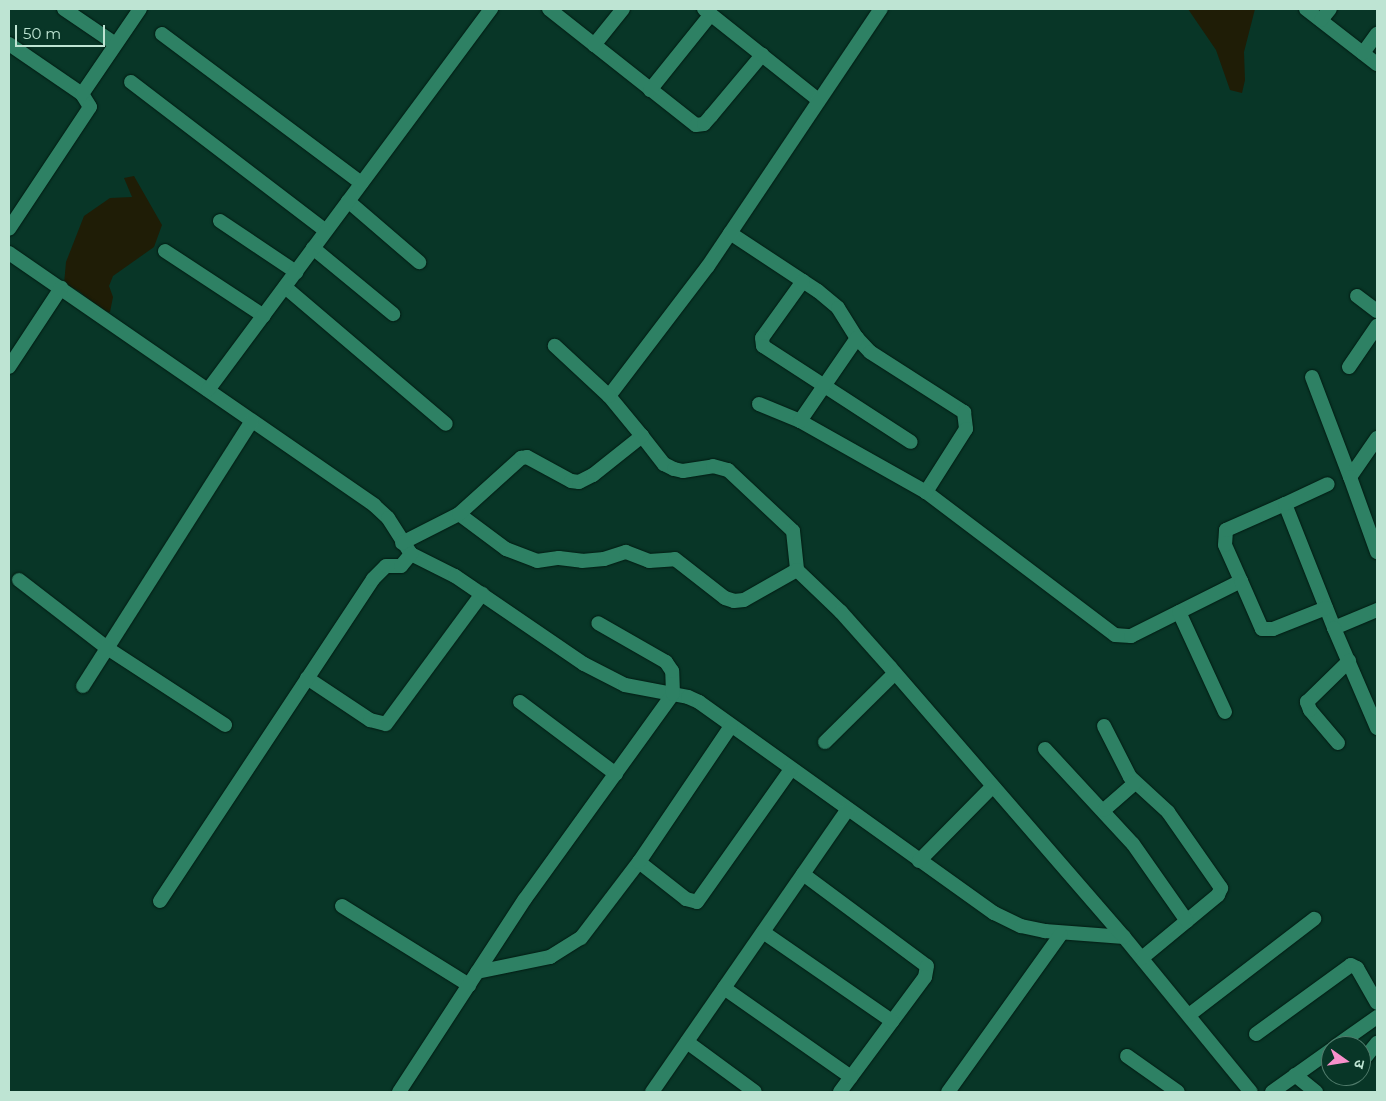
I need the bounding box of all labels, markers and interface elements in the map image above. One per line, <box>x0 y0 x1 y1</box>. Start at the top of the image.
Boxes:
scale bar <box>18 15 108 47</box>
text: 50 m <box>23 24 61 43</box>
north arrow <box>1321 1036 1371 1086</box>
text: उ <box>1350 1058 1369 1070</box>

